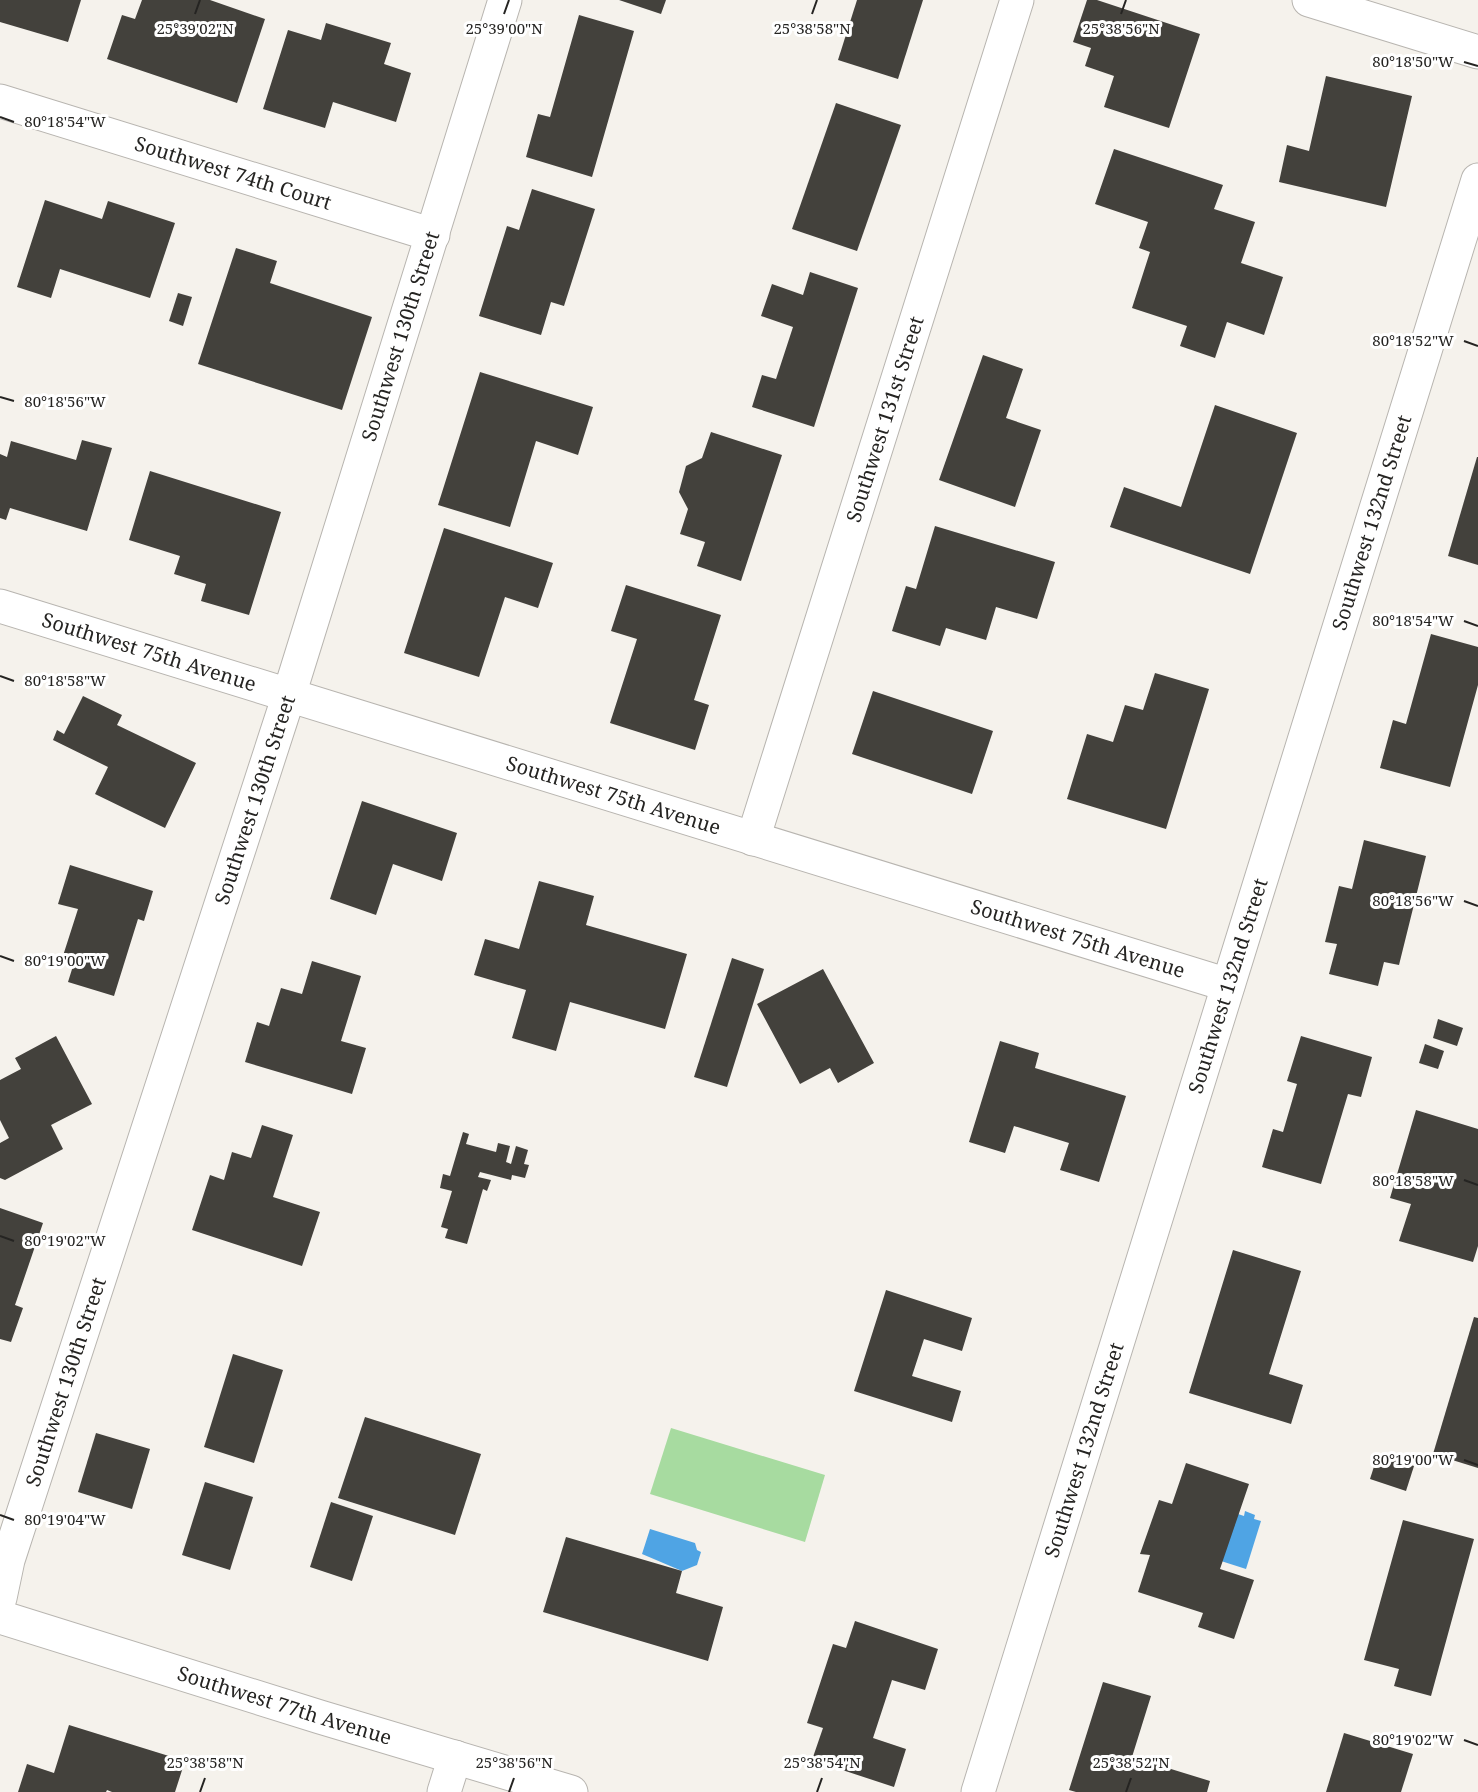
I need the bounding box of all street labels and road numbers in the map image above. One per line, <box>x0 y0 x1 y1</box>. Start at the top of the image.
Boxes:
street label: Southwest 74th Court <box>132 130 335 216</box>
street label: Southwest 130th Street <box>355 228 445 444</box>
street label: Southwest 131st Street <box>839 313 930 526</box>
street label: Southwest 132nd Street <box>1325 412 1417 633</box>
street label: Southwest 75th Avenue <box>39 606 260 697</box>
street label: Southwest 130th Street <box>208 692 301 908</box>
street label: Southwest 75th Avenue <box>503 749 724 841</box>
street label: Southwest 132nd Street <box>1181 875 1274 1097</box>
street label: Southwest 75th Avenue <box>967 892 1188 984</box>
street label: Southwest 130th Street <box>19 1274 112 1490</box>
street label: Southwest 132nd Street <box>1038 1339 1130 1561</box>
street label: Southwest 77th Avenue <box>174 1659 395 1751</box>

